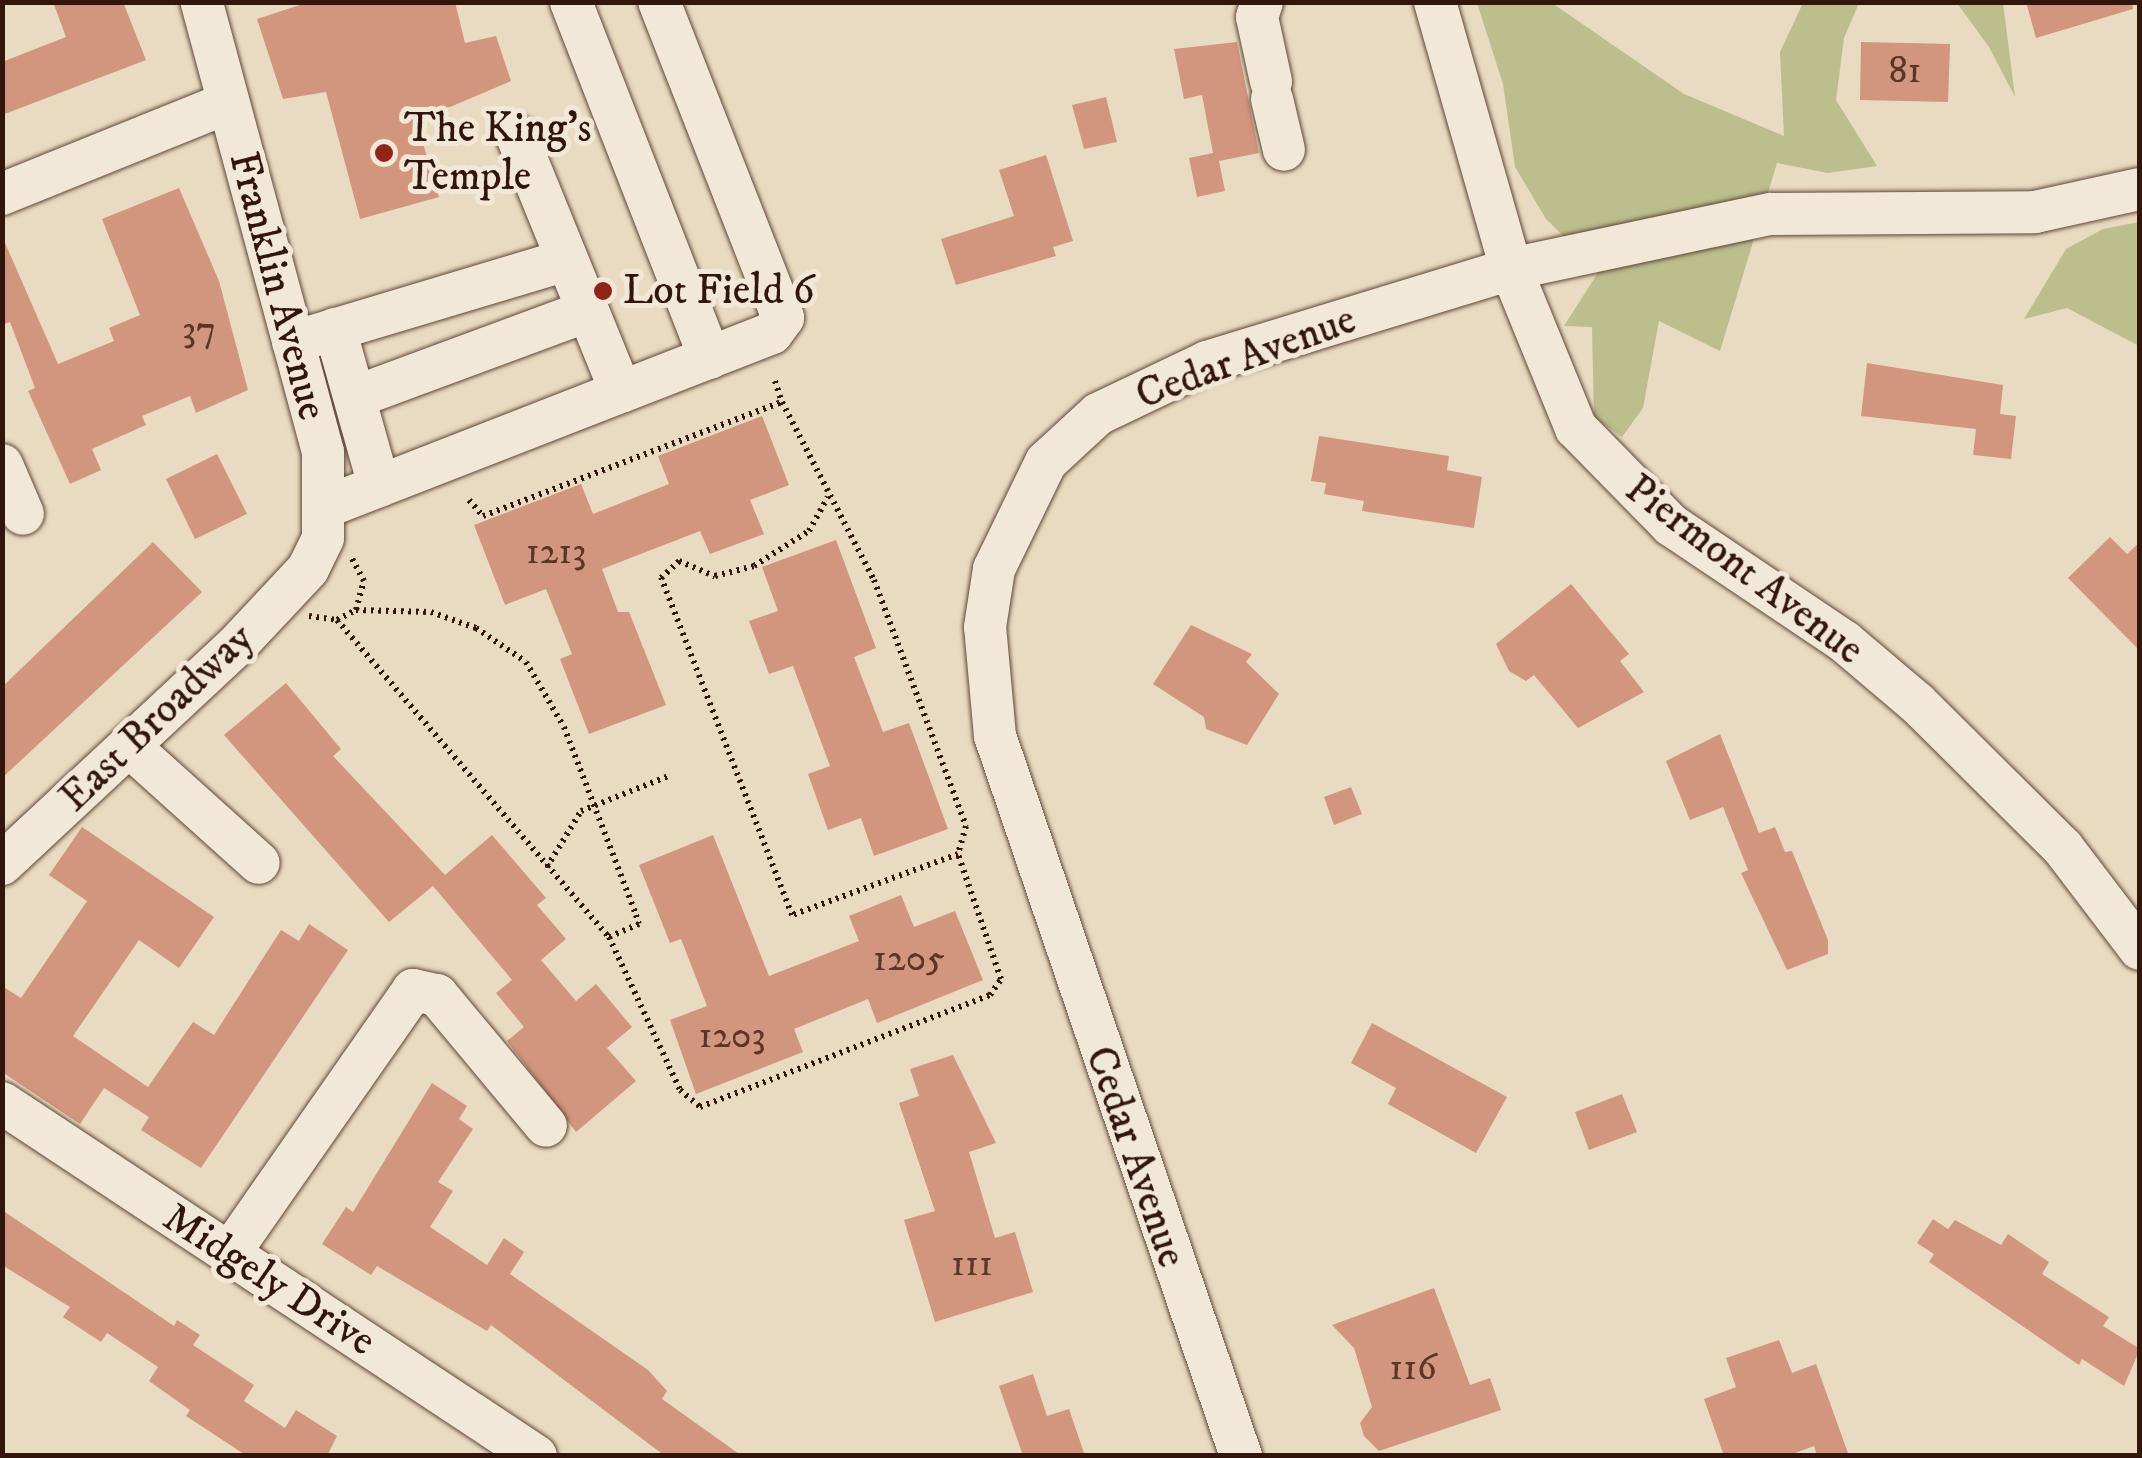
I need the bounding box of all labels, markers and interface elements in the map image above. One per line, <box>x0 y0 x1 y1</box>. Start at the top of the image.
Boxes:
house number: 81 <box>1889 49 1921 95</box>
place label: The King's Temple <box>404 104 592 202</box>
marker: The King's Temple <box>373 142 395 164</box>
street label: Franklin Avenue <box>217 146 337 426</box>
place label: Lot Field 6 <box>623 266 815 316</box>
marker: Lot Field 6 <box>592 280 614 302</box>
street label: Cedar Avenue <box>1129 295 1363 421</box>
house number: 37 <box>182 308 216 354</box>
street label: Piermont Avenue <box>1615 464 1873 676</box>
house number: 1213 <box>526 530 586 576</box>
street label: East Broadway <box>50 613 264 823</box>
house number: 1205 <box>873 937 945 983</box>
house number: 1203 <box>698 1014 766 1060</box>
street label: Cedar Avenue <box>1074 1040 1196 1274</box>
street label: Midgely Drive <box>154 1193 384 1367</box>
house number: 111 <box>951 1242 993 1288</box>
house number: 116 <box>1389 1346 1437 1392</box>

